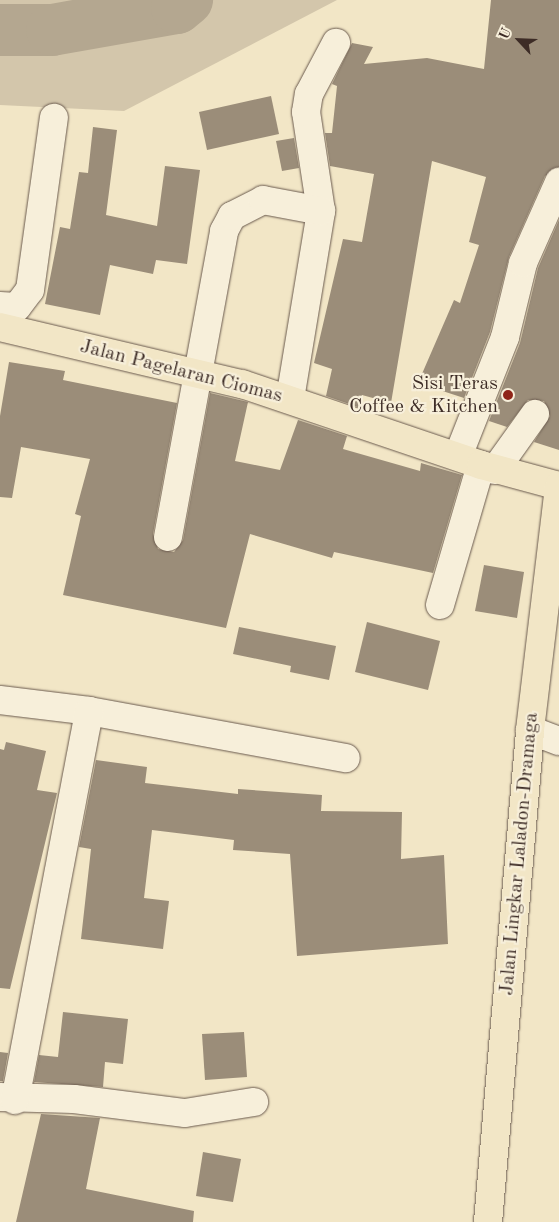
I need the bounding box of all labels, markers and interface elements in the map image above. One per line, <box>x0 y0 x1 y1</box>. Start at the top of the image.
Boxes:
north arrow <box>494 15 544 65</box>
text: U <box>497 26 514 42</box>
street label: Jalan Pagelaran Ciomas <box>77 335 285 409</box>
place label: Sisi Teras Coffee & Kitchen <box>349 372 498 419</box>
marker: Sisi Teras Coffee & Kitchen <box>502 389 514 401</box>
street label: Jalan Lingkar Laladon-Dramaga <box>496 711 544 997</box>

